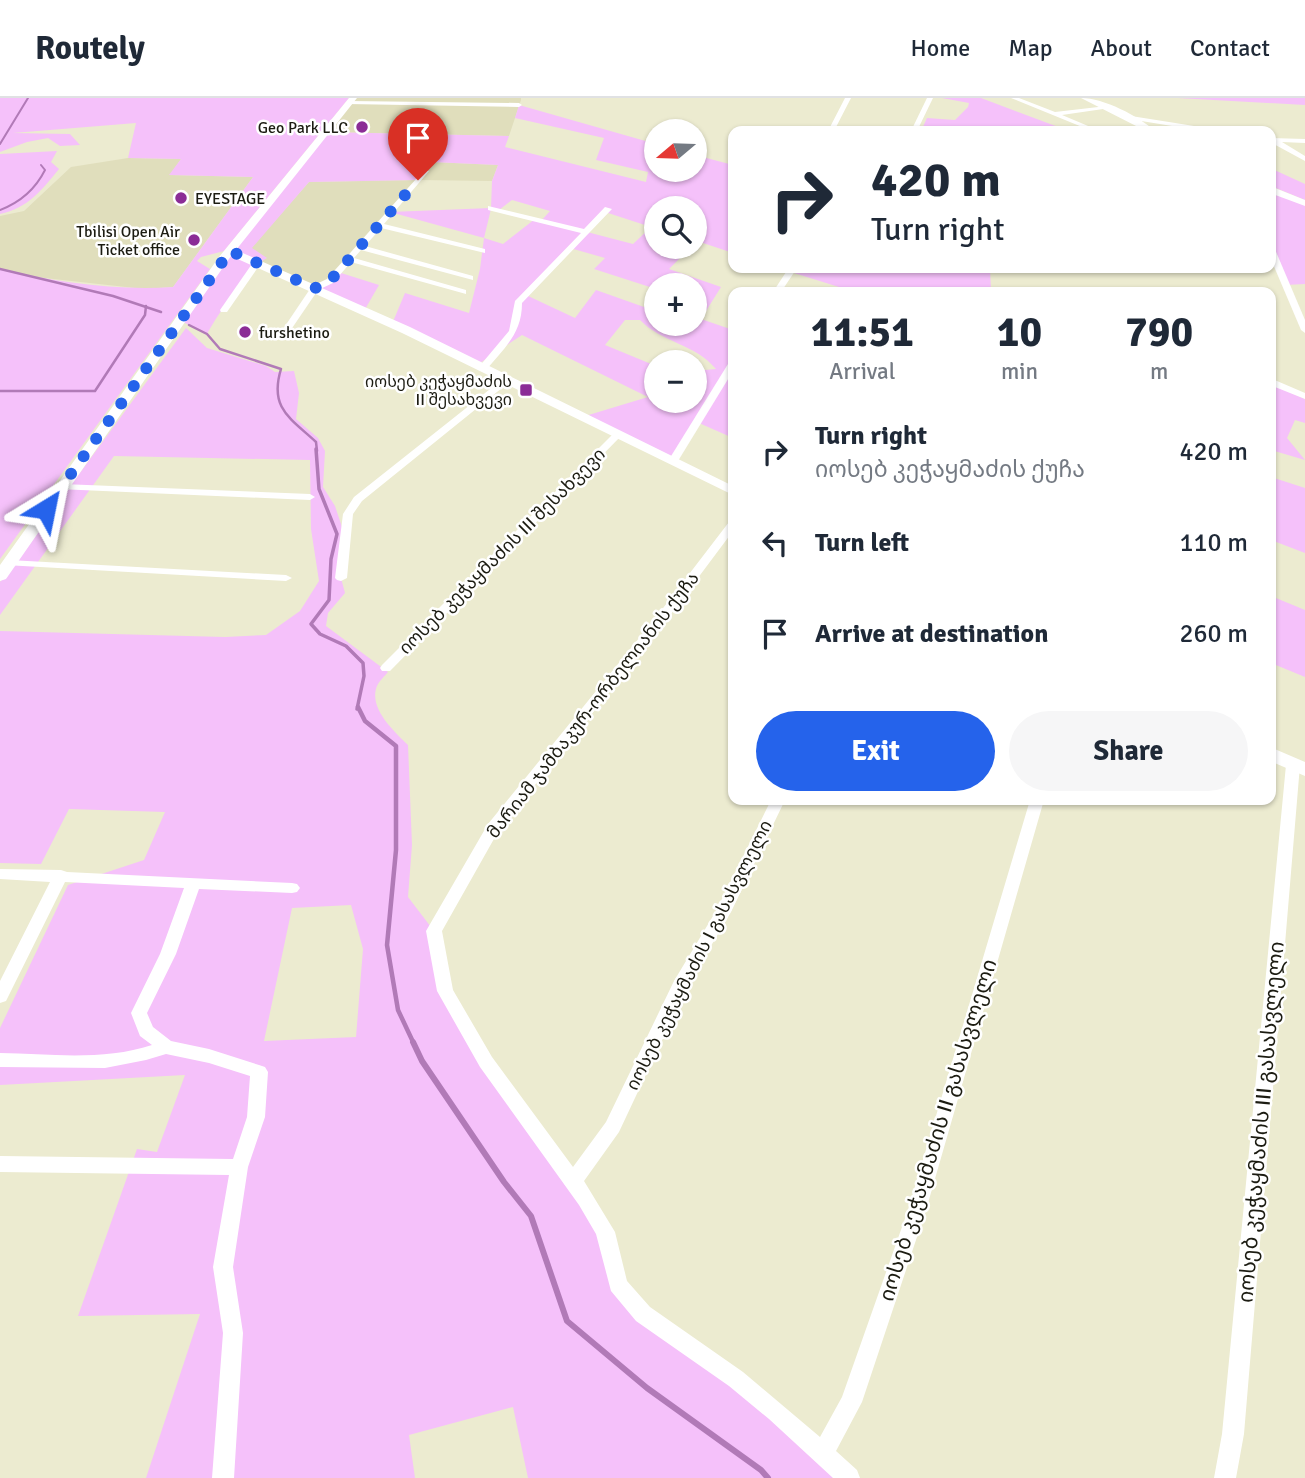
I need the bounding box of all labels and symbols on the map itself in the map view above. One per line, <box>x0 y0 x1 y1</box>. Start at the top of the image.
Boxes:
pin <box>388 108 448 180</box>
place label: Geo Park LLC <box>258 118 348 138</box>
marker: Geo Park LLC <box>354 119 370 135</box>
north arrow <box>644 119 707 182</box>
place label: EYESTAGE <box>195 189 265 209</box>
marker: EYESTAGE <box>173 190 189 206</box>
place label: Tbilisi Open Air Ticket office <box>76 222 180 260</box>
marker: Tbilisi Open Air Ticket office <box>186 232 202 248</box>
place label: furshetino <box>259 323 330 343</box>
marker: furshetino <box>237 324 253 340</box>
place label: იოსებ კეჭაყმაძის II შესახვევი <box>365 372 512 410</box>
marker: იოსებ კეჭაყმაძის II შესახვევი <box>518 382 534 398</box>
street label: იოსებ კეჭაყმაძის III შესახვევი <box>394 443 610 659</box>
position arrow <box>9 472 83 546</box>
street label: მარიამ ჯამბაკურ-ორბელიანის ქუჩა <box>482 567 704 843</box>
street label: იოსებ კეჭაყმაძის I გასასვლელი <box>621 816 777 1094</box>
street label: იოსებ კეჭაყმაძის III გასასვლელი <box>1232 940 1290 1304</box>
street label: იოსებ კეჭაყმაძის II გასასვლელი <box>873 956 1003 1304</box>

